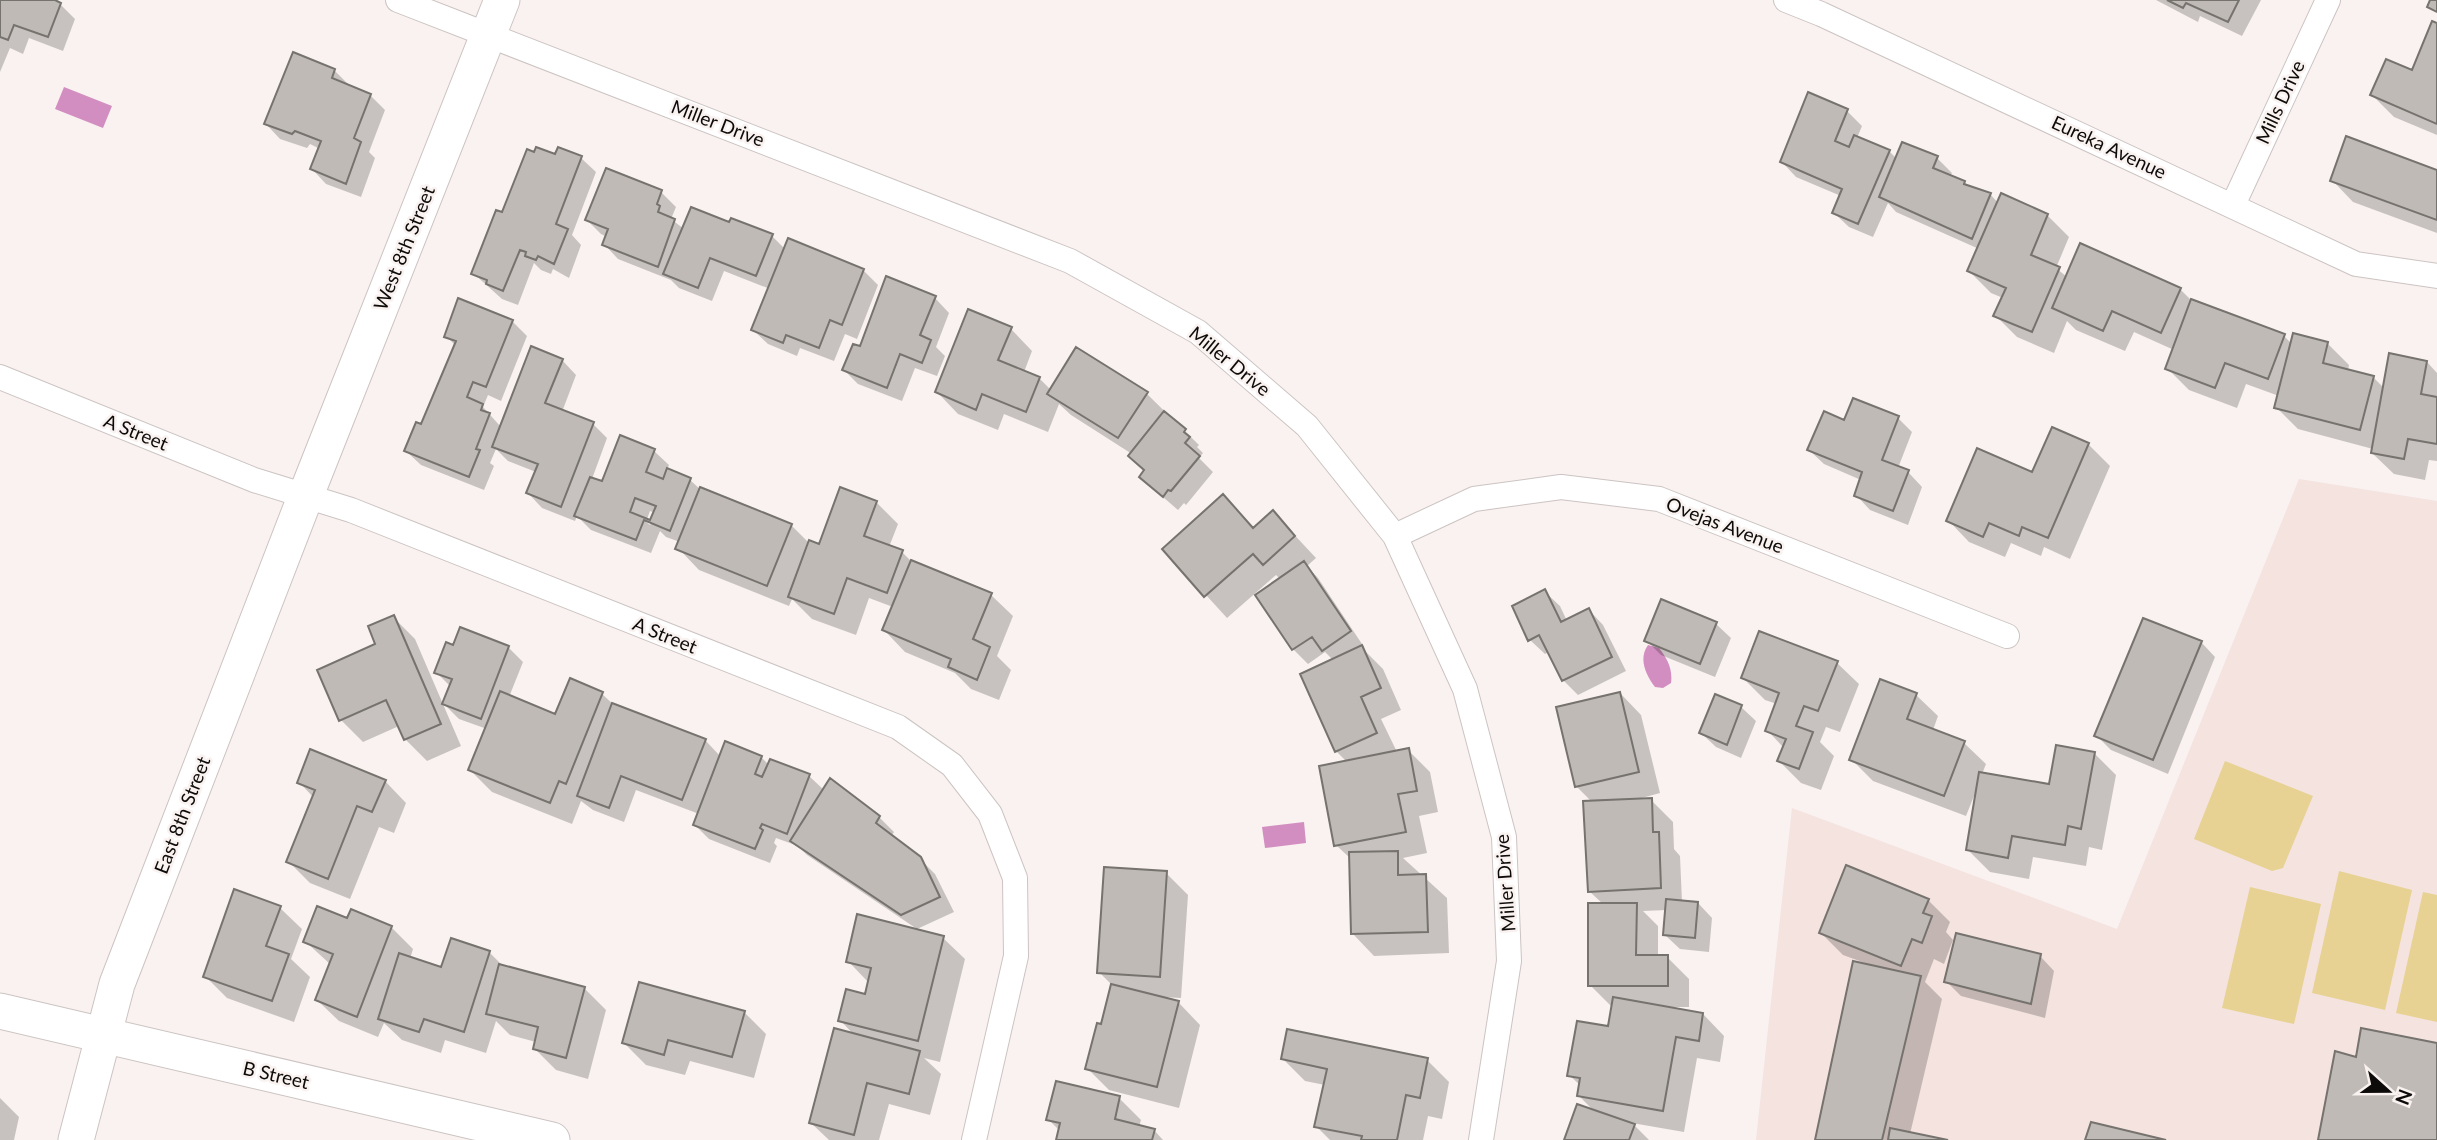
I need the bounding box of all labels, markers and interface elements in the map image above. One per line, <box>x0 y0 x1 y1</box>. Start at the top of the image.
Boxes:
street label: Mills Drive <box>2250 56 2309 147</box>
street label: Miller Drive <box>668 94 768 151</box>
street label: Eureka Avenue <box>2048 110 2170 183</box>
street label: West 8th Street <box>368 182 439 313</box>
street label: Miller Drive <box>1185 321 1276 400</box>
street label: A Street <box>101 408 172 455</box>
street label: Ovejas Avenue <box>1663 492 1787 558</box>
street label: A Street <box>630 611 701 658</box>
street label: East 8th Street <box>149 753 214 877</box>
street label: Miller Drive <box>1490 833 1519 933</box>
street label: B Street <box>241 1056 312 1093</box>
north arrow <box>2353 1056 2423 1126</box>
text: N <box>2391 1086 2418 1108</box>

